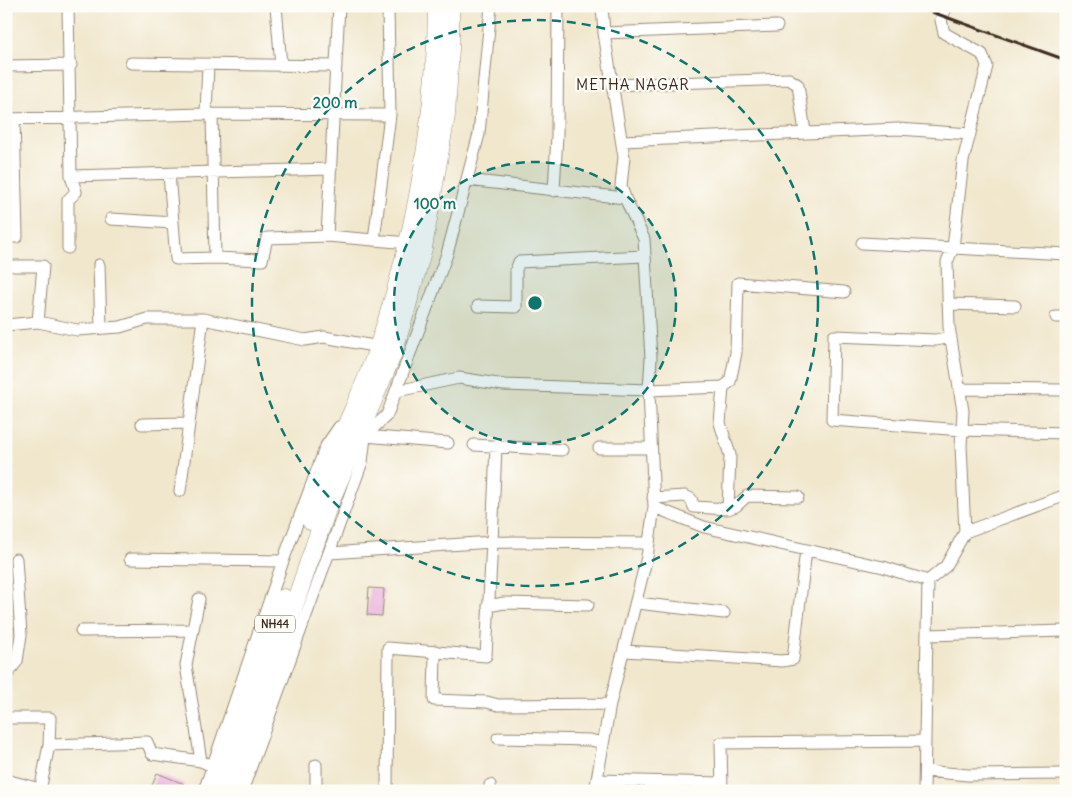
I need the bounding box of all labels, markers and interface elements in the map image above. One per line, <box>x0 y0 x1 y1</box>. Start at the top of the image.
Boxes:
district label: METHA NAGAR <box>576 75 690 94</box>
text: 200 m <box>313 93 357 112</box>
text: 100 m <box>414 194 456 213</box>
centre of rings <box>526 294 544 312</box>
road number: NH44 <box>255 616 295 632</box>

